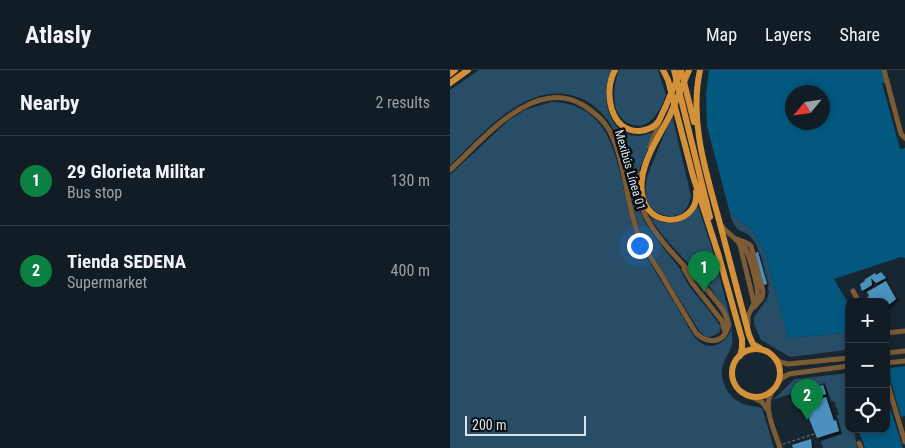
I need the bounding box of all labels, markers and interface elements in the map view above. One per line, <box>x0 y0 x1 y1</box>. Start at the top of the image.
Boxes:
text: Atlasly <box>25 21 91 49</box>
text: Map <box>706 24 737 45</box>
text: Layers <box>765 24 812 45</box>
text: Share <box>840 24 880 45</box>
north arrow <box>785 85 830 130</box>
text: Nearby <box>20 91 79 115</box>
text: 2 results <box>375 93 430 112</box>
street label: Mexibús Línea 01 <box>612 128 648 212</box>
text: 29 Glorieta Militar <box>67 160 205 183</box>
text: 1 <box>32 171 40 190</box>
text: 130 m <box>391 171 430 190</box>
text: Bus stop <box>67 183 122 202</box>
your location <box>627 233 653 259</box>
text: Tienda SEDENA <box>67 250 186 273</box>
pin: 1 <box>688 251 720 292</box>
text: 2 <box>32 261 40 280</box>
text: 400 m <box>391 261 430 280</box>
text: Supermarket <box>67 273 147 292</box>
map controls <box>845 298 890 433</box>
button: + <box>845 298 890 343</box>
button: − <box>845 343 890 388</box>
pin: 2 <box>791 379 823 420</box>
button: locate <box>845 388 890 433</box>
scale bar <box>465 413 586 436</box>
text: 200 m <box>472 417 507 433</box>

